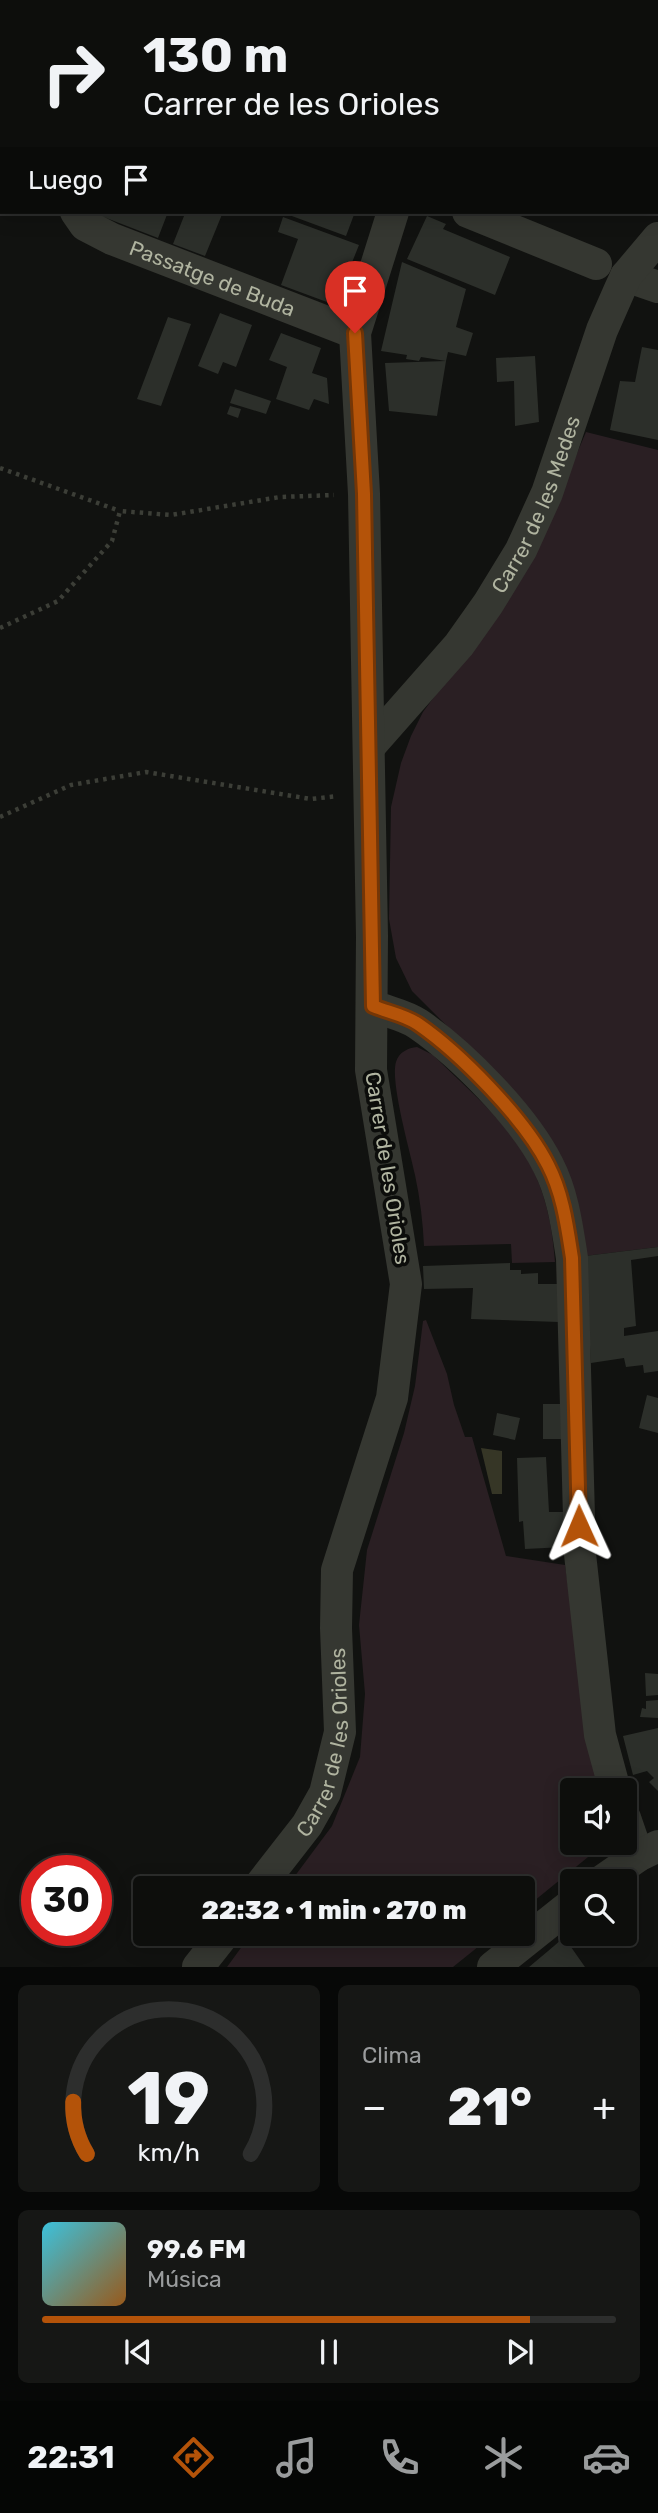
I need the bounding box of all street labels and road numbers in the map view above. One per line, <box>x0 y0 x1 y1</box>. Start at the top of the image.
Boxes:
street label: Passatge de Buda <box>126 235 299 321</box>
street label: Carrer de les Medes <box>485 412 585 597</box>
street label: Carrer de les Orioles <box>360 1070 416 1266</box>
street label: Carrer de les Orioles <box>290 1647 352 1842</box>

